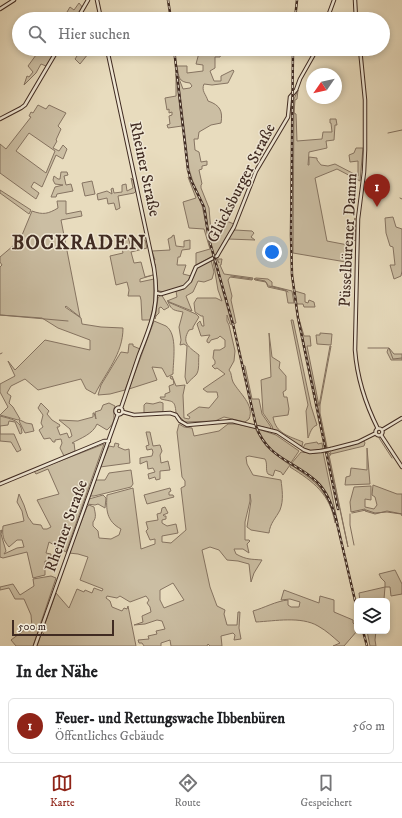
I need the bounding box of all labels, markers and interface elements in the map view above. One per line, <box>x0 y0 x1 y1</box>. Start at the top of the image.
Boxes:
search box <box>12 12 390 56</box>
icon: search <box>26 23 48 45</box>
text: Hier suchen <box>58 25 130 44</box>
north arrow <box>306 68 342 104</box>
street label: Rheiner Straße <box>125 120 165 219</box>
street label: Glücksburger Straße <box>202 120 280 246</box>
street label: Püsselbürener Damm <box>335 173 361 307</box>
pin: 1 <box>364 174 390 207</box>
district label: BOCKRADEN <box>12 231 146 256</box>
your location <box>262 242 282 262</box>
street label: Rheiner Straße <box>40 477 92 575</box>
map controls <box>354 598 390 634</box>
button: layers <box>354 598 390 634</box>
scale bar <box>12 618 114 637</box>
text: 500 m <box>18 620 46 634</box>
text: In der Nähe <box>16 661 98 683</box>
text: Feuer- und Rettungswache Ibbenbüren <box>55 709 285 728</box>
text: 1 <box>28 718 32 734</box>
text: 560 m <box>352 718 385 734</box>
text: Öffentliches Gebäude <box>55 728 164 744</box>
tab: Karte <box>50 772 75 810</box>
tab: Route <box>175 772 201 810</box>
tab: Gespeichert <box>301 772 352 810</box>

